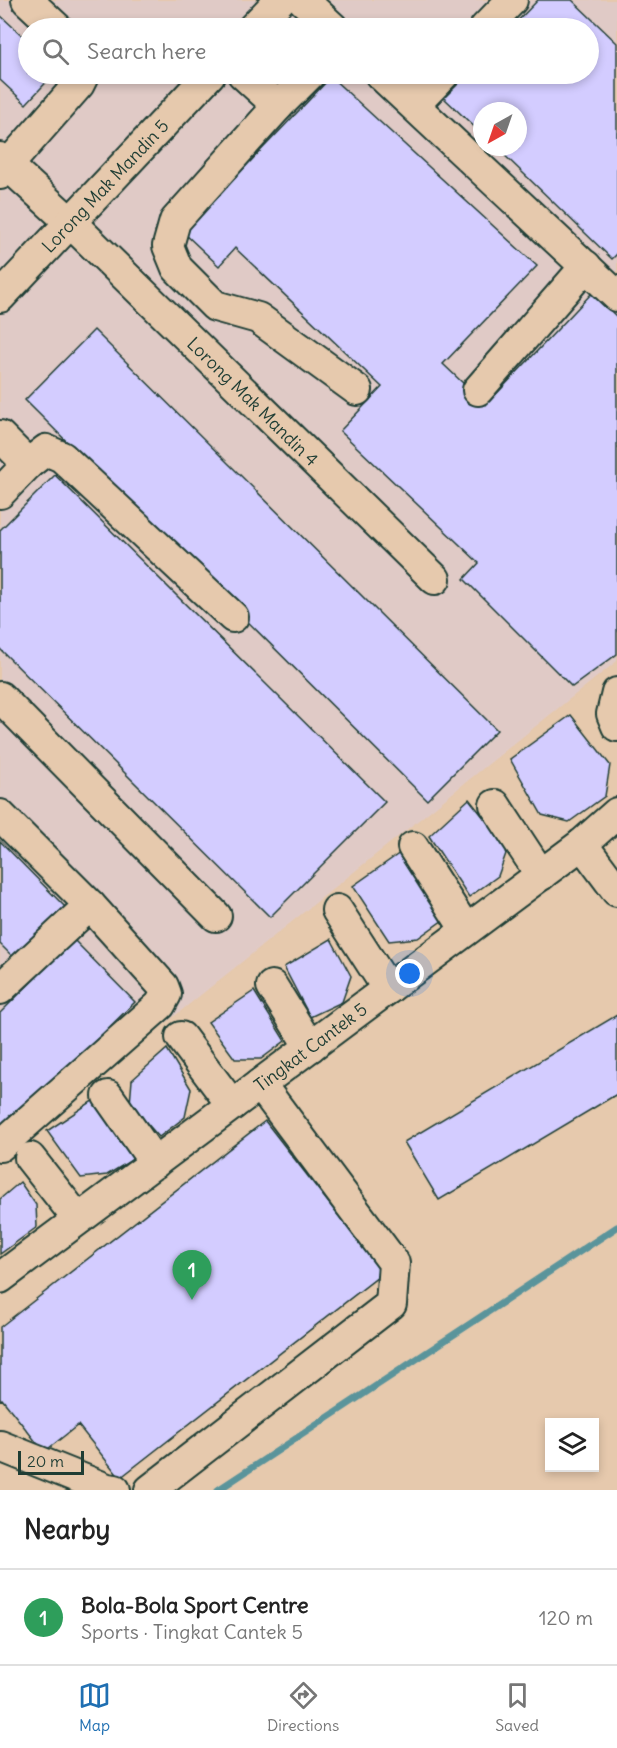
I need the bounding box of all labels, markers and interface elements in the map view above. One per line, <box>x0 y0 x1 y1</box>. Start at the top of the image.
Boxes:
search box <box>18 18 599 84</box>
icon: search <box>39 35 72 68</box>
text: Search here <box>87 37 206 65</box>
north arrow <box>473 102 527 156</box>
street label: Lorong Mak Mandin 5 <box>37 114 173 257</box>
street label: Lorong Mak Mandin 4 <box>183 332 324 471</box>
your location <box>395 959 424 988</box>
street label: Tingkat Cantek 5 <box>249 997 371 1096</box>
pin: 1 <box>172 1250 212 1300</box>
map controls <box>545 1418 599 1472</box>
button: layers <box>545 1418 599 1472</box>
scale bar <box>18 1448 84 1476</box>
text: 20 m <box>27 1451 64 1471</box>
text: Nearby <box>24 1513 110 1546</box>
text: Bola-Bola Sport Centre <box>81 1591 309 1619</box>
text: 1 <box>40 1605 47 1630</box>
text: 120 m <box>539 1605 593 1630</box>
text: Sports · Tingkat Cantek 5 <box>81 1619 303 1644</box>
tab: Map <box>78 1679 111 1735</box>
tab: Directions <box>267 1679 339 1735</box>
tab: Saved <box>495 1679 539 1735</box>

